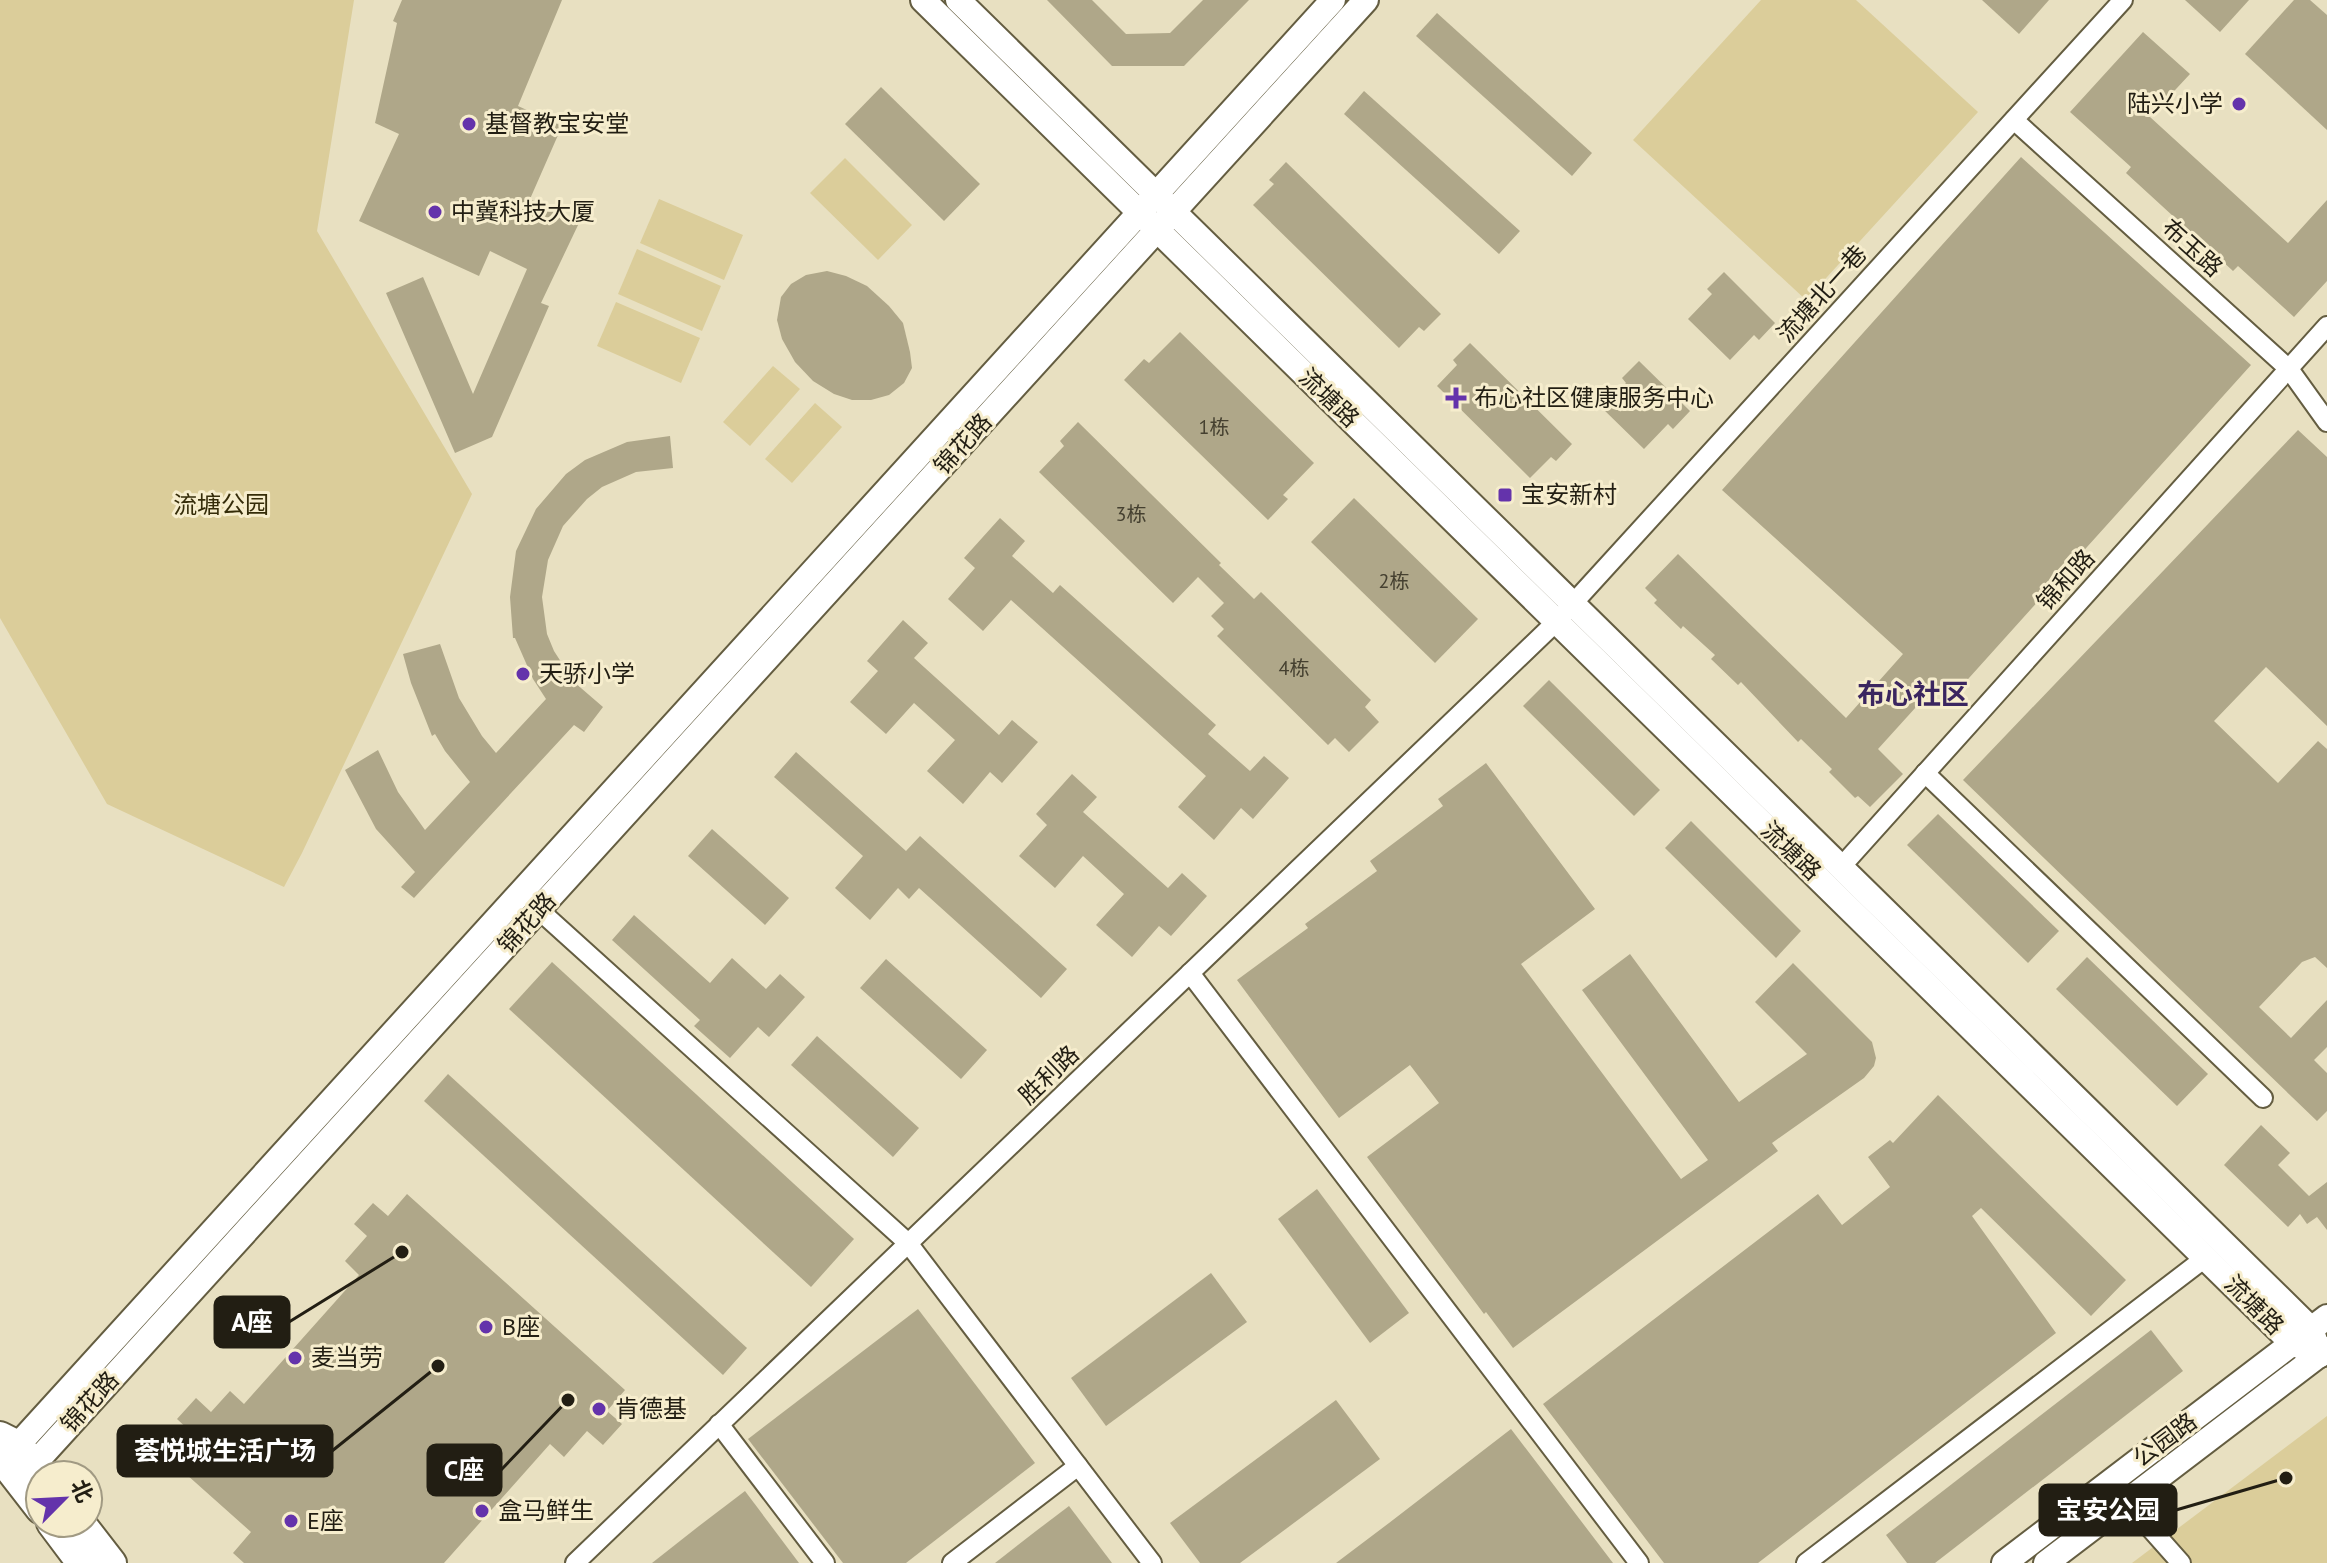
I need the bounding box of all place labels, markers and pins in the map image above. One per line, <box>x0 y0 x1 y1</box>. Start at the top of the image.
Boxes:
place label: 陆兴小学 <box>2127 88 2223 119</box>
marker: 陆兴小学 <box>2230 95 2248 113</box>
place label: 基督教宝安堂 <box>485 108 629 139</box>
marker: 基督教宝安堂 <box>460 115 478 133</box>
place label: 中冀科技大厦 <box>451 196 595 227</box>
marker: 中冀科技大厦 <box>426 203 444 221</box>
place label: 布心社区健康服务中心 <box>1474 382 1714 413</box>
marker: 布心社区健康服务中心 <box>1445 387 1467 409</box>
place label: 宝安新村 <box>1521 479 1617 510</box>
marker: 宝安新村 <box>1496 486 1514 504</box>
place label: 天骄小学 <box>539 658 635 689</box>
marker: 天骄小学 <box>514 665 532 683</box>
callout: A座 <box>215 1297 289 1347</box>
place label: B座 <box>502 1311 540 1342</box>
marker: B座 <box>477 1318 495 1336</box>
place label: 麦当劳 <box>311 1342 383 1373</box>
marker: 麦当劳 <box>286 1349 304 1367</box>
place label: 肯德基 <box>615 1393 687 1424</box>
marker: 肯德基 <box>590 1400 608 1418</box>
callout: 荟悦城生活广场 <box>118 1426 332 1476</box>
callout: C座 <box>428 1445 501 1495</box>
callout: 宝安公园 <box>2040 1485 2176 1535</box>
place label: 盒马鲜生 <box>498 1495 594 1526</box>
marker: 盒马鲜生 <box>473 1502 491 1520</box>
place label: E座 <box>307 1505 344 1536</box>
marker: E座 <box>282 1512 300 1530</box>

